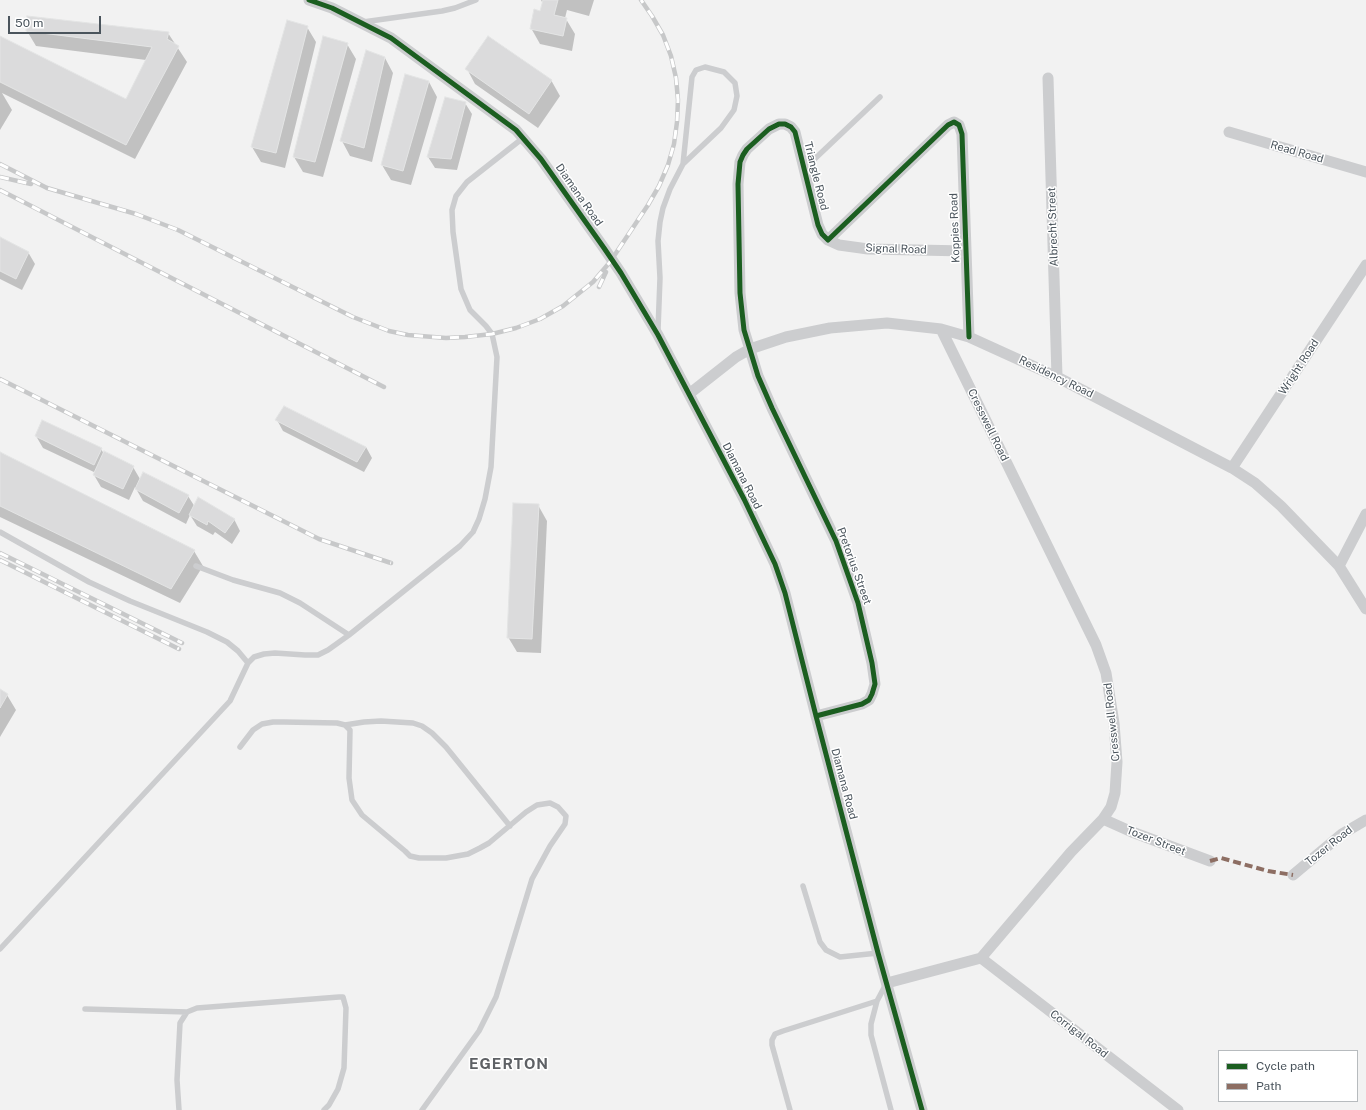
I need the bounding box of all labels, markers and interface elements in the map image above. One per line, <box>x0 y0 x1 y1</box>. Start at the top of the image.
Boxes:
scale bar <box>10 8 103 34</box>
text: 50 m <box>15 16 43 30</box>
street label: Read Road <box>1269 138 1325 166</box>
street label: Triangle Road <box>801 140 831 212</box>
street label: Diamana Road <box>553 161 605 229</box>
street label: Albrecht Street <box>1045 187 1061 267</box>
street label: Koppies Road <box>947 193 963 263</box>
street label: Signal Road <box>865 241 927 257</box>
street label: Wright Road <box>1276 337 1322 397</box>
street label: Residency Road <box>1017 353 1095 401</box>
street label: Cresswell Road <box>965 387 1011 463</box>
street label: Diamana Road <box>720 440 764 512</box>
street label: Pretorius Street <box>834 526 874 606</box>
street label: Cresswell Road <box>1101 682 1123 762</box>
street label: Diamana Road <box>828 747 860 821</box>
street label: Tozer Road <box>1303 823 1355 869</box>
street label: Tozer Street <box>1124 824 1188 858</box>
street label: Corrigal Road <box>1047 1007 1111 1061</box>
legend <box>1218 1050 1358 1102</box>
district label: EGERTON <box>469 1055 549 1073</box>
text: Cycle path <box>1256 1059 1315 1073</box>
text: Path <box>1256 1079 1282 1093</box>

